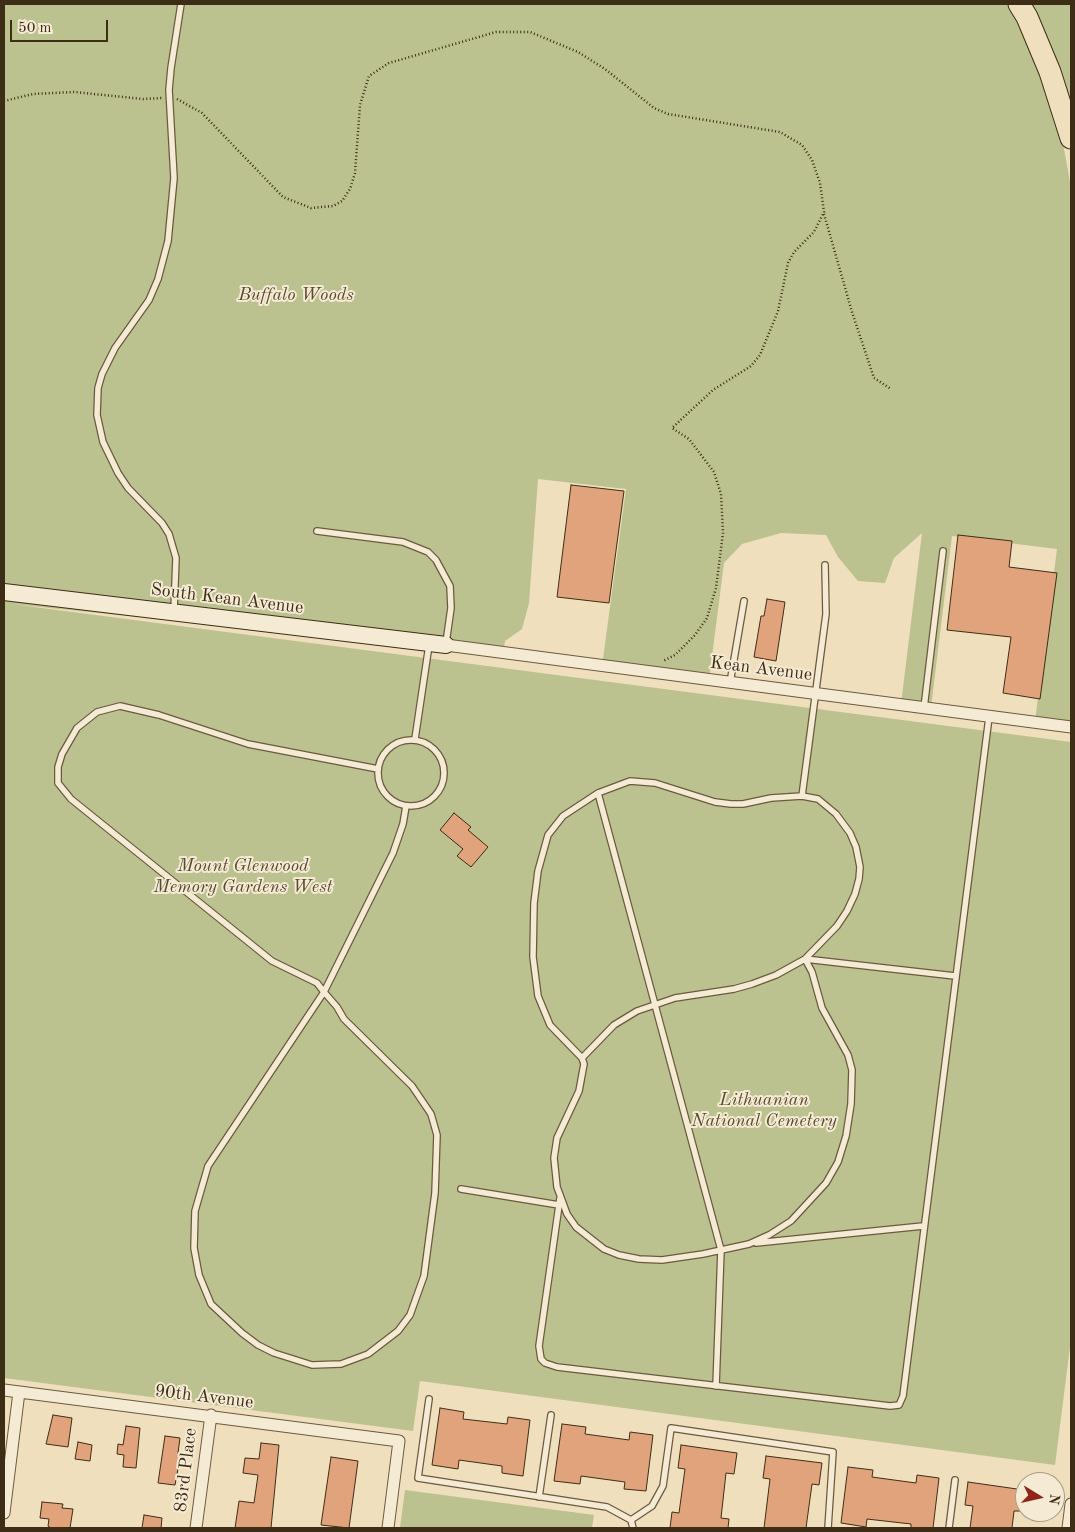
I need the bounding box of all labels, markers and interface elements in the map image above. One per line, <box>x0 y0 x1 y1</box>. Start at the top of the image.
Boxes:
scale bar <box>12 10 110 42</box>
text: 50 m <box>18 21 52 36</box>
park label: Buffalo Woods <box>238 284 354 306</box>
street label: South Kean Avenue <box>149 579 305 619</box>
street label: Kean Avenue <box>709 652 813 686</box>
park label: Mount Glenwood Memory Gardens West <box>154 855 332 898</box>
park label: Lithuanian National Cemetery <box>691 1089 837 1132</box>
street label: 90th Avenue <box>153 1380 255 1414</box>
street label: 83rd Place <box>170 1427 202 1513</box>
north arrow <box>1015 1472 1065 1522</box>
text: N <box>1046 1493 1062 1506</box>

